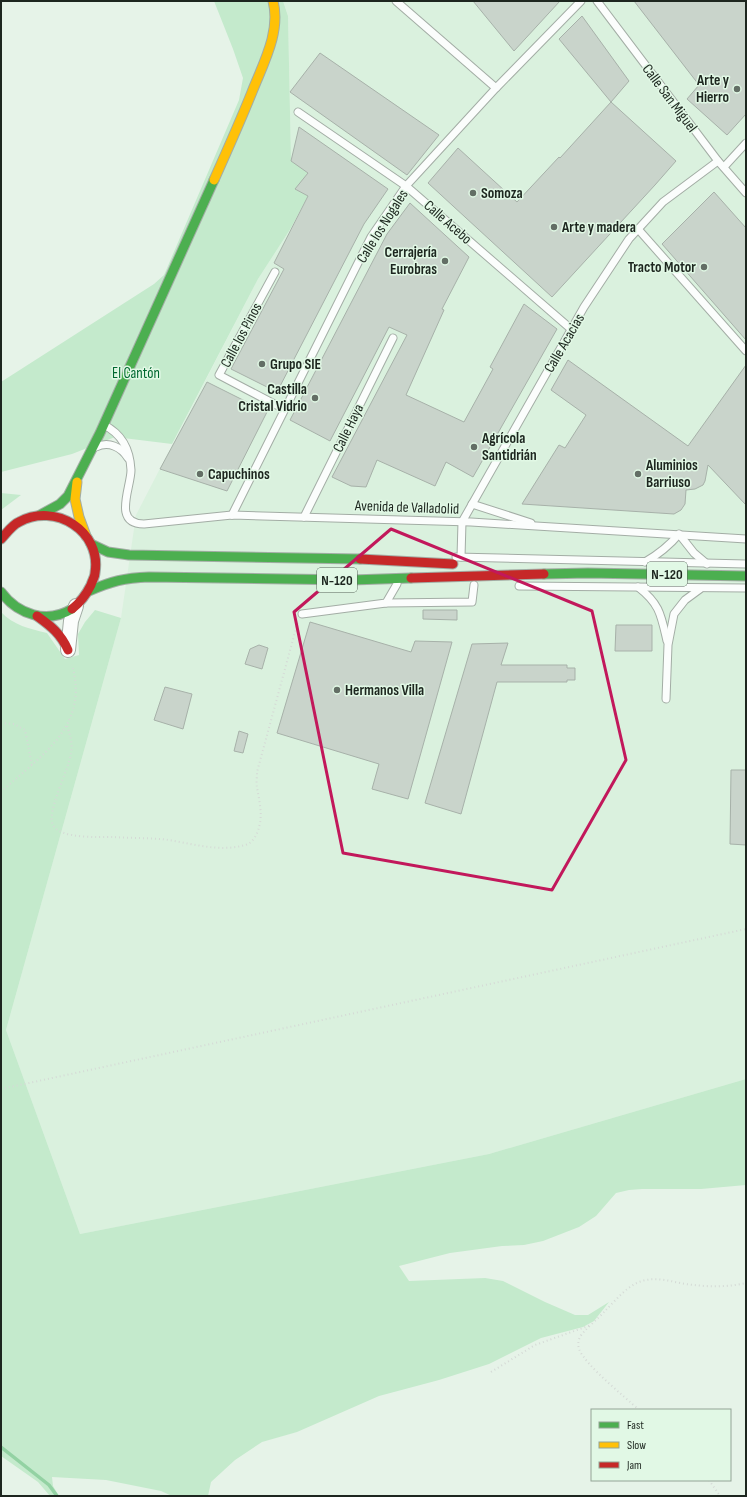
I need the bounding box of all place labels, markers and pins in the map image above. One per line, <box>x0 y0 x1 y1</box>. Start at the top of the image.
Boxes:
place label: Arte y Hierro <box>696 71 730 107</box>
marker: Arte y Hierro <box>732 84 742 94</box>
place label: Somoza <box>481 184 523 203</box>
marker: Somoza <box>468 188 478 198</box>
place label: Arte y madera <box>561 218 636 237</box>
marker: Arte y madera <box>549 222 559 232</box>
place label: Cerrajería Eurobras <box>385 243 437 279</box>
marker: Cerrajería Eurobras <box>440 256 450 266</box>
place label: Tracto Motor <box>628 258 696 277</box>
marker: Tracto Motor <box>699 262 709 272</box>
place label: Grupo SIE <box>270 355 321 374</box>
marker: Grupo SIE <box>257 359 267 369</box>
place label: Castilla Cristal Vidrio <box>238 380 307 416</box>
marker: Castilla Cristal Vidrio <box>310 393 320 403</box>
place label: Agrícola Santidrián <box>481 429 537 465</box>
marker: Agrícola Santidrián <box>469 442 479 452</box>
place label: Aluminios Barriuso <box>645 456 698 492</box>
place label: Capuchinos <box>208 465 270 484</box>
marker: Capuchinos <box>195 469 205 479</box>
marker: Aluminios Barriuso <box>633 469 643 479</box>
place label: Hermanos Villa <box>345 681 424 700</box>
marker: Hermanos Villa <box>332 685 342 695</box>

